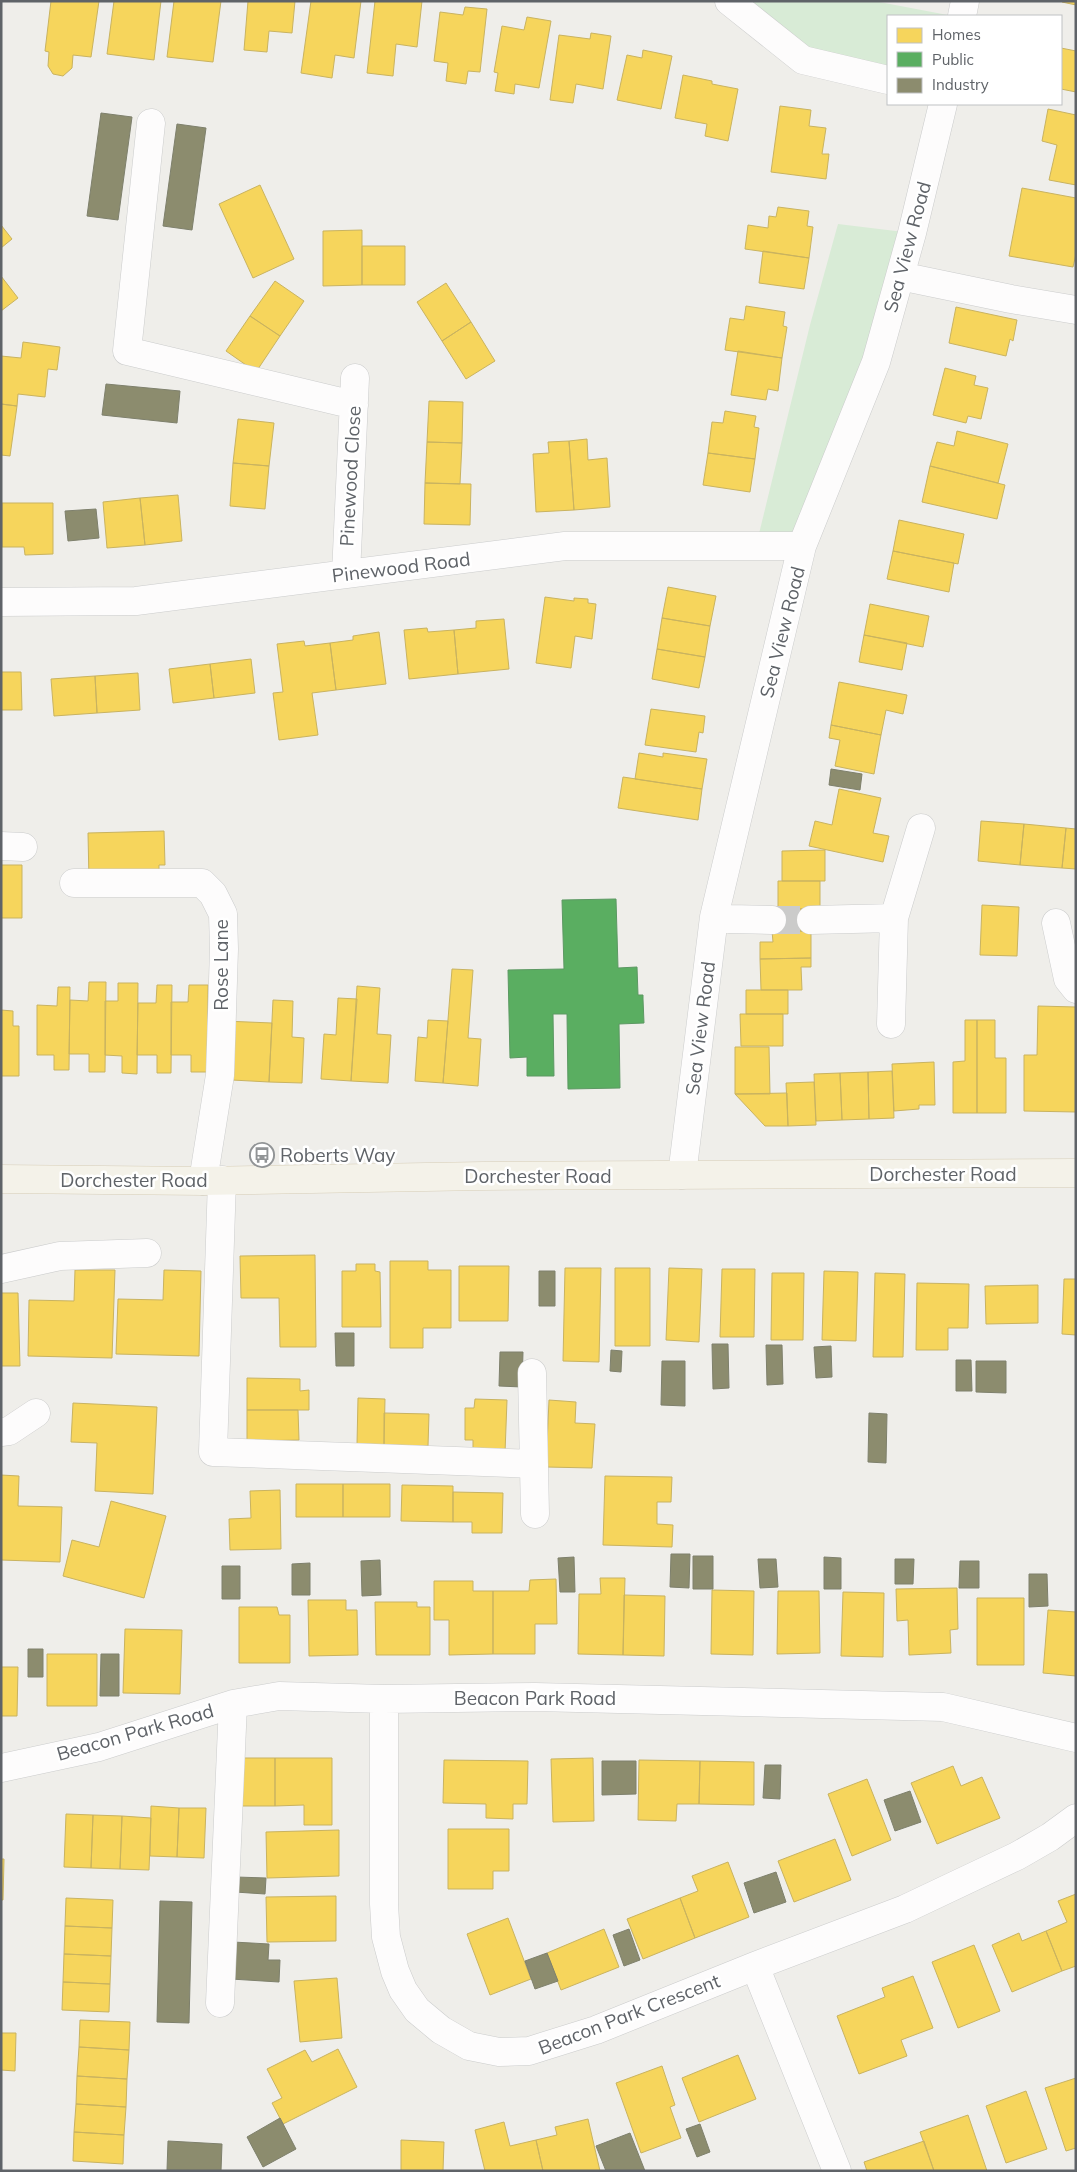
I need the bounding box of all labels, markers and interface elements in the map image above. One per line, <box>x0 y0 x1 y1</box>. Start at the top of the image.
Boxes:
legend <box>887 15 1062 105</box>
text: Homes <box>932 25 981 44</box>
text: Public <box>932 50 974 69</box>
text: Industry <box>932 75 989 94</box>
street label: Sea View Road <box>878 179 936 315</box>
street label: Pinewood Close <box>334 405 366 547</box>
street label: Pinewood Road <box>330 547 472 587</box>
street label: Sea View Road <box>754 564 810 700</box>
street label: Rose Lane <box>209 919 233 1011</box>
street label: Sea View Road <box>680 960 720 1096</box>
bus stop icon: Roberts Way <box>249 1142 275 1168</box>
place label: Roberts Way <box>280 1143 395 1167</box>
street label: Dorchester Road <box>869 1162 1017 1186</box>
street label: Dorchester Road <box>464 1164 612 1188</box>
street label: Dorchester Road <box>60 1168 208 1192</box>
street label: Beacon Park Road <box>454 1686 616 1710</box>
street label: Beacon Park Road <box>54 1698 216 1766</box>
street label: Beacon Park Crescent <box>535 1968 724 2060</box>

